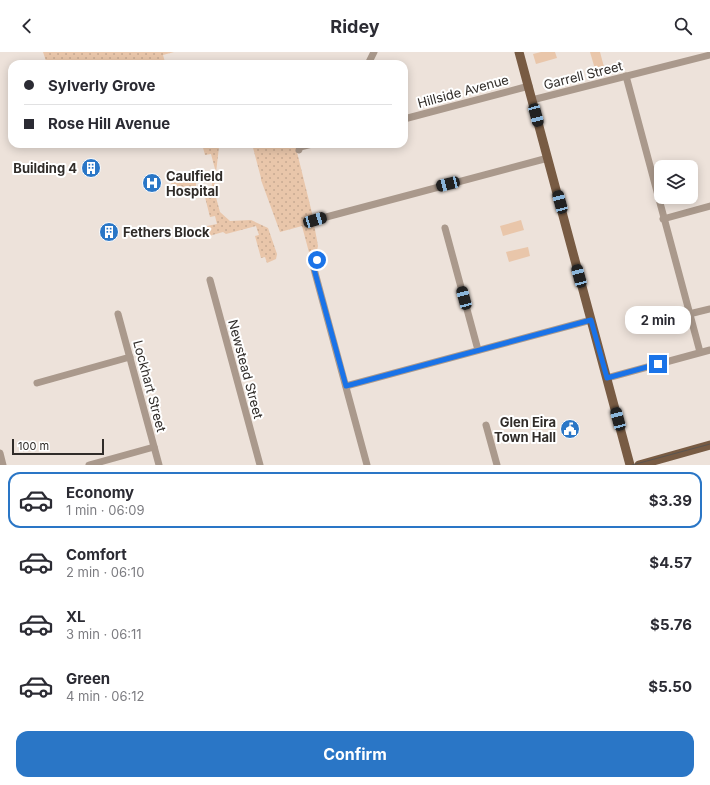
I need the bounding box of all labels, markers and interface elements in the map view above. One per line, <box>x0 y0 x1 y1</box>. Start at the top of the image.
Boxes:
icon: back <box>16 15 38 37</box>
icon: search <box>672 15 694 37</box>
text: Ridey <box>330 16 380 37</box>
street label: Garrell Street <box>542 57 624 93</box>
street label: Hillside Avenue <box>416 71 510 111</box>
text: Sylverly Grove <box>48 76 156 95</box>
car <box>527 102 545 128</box>
text: Rose Hill Avenue <box>48 114 170 133</box>
building icon: Building 4 <box>80 157 102 179</box>
place label: Building 4 <box>13 160 77 176</box>
map controls <box>654 160 698 204</box>
button: layers <box>654 160 698 204</box>
place label: Caulfield Hospital <box>166 168 223 199</box>
hospital icon: Caulfield Hospital <box>141 172 163 194</box>
car <box>435 175 461 193</box>
car <box>551 189 569 215</box>
car <box>302 211 328 229</box>
building icon: Fethers Block <box>98 221 120 243</box>
place label: Fethers Block <box>123 224 210 240</box>
route start <box>308 251 326 269</box>
car <box>570 263 588 289</box>
car <box>455 285 473 311</box>
callout: 2 min <box>625 306 691 334</box>
text: 2 min <box>641 312 675 328</box>
street label: Newstead Street <box>225 318 267 420</box>
street label: Lockhart Street <box>130 338 170 434</box>
route end <box>649 355 667 373</box>
car <box>609 406 627 432</box>
place label: Glen Eira Town Hall <box>494 414 556 445</box>
public building icon: Glen Eira Town Hall <box>559 418 581 440</box>
scale bar <box>12 437 104 456</box>
text: 100 m <box>18 439 49 453</box>
icon: car <box>18 482 54 518</box>
text: Economy <box>66 483 134 502</box>
text: $3.39 <box>649 491 692 510</box>
text: 1 min · 06:09 <box>66 502 145 518</box>
icon: car <box>18 544 54 580</box>
text: Comfort <box>66 545 127 564</box>
text: $4.57 <box>649 553 692 572</box>
text: 2 min · 06:10 <box>66 564 144 580</box>
icon: car <box>18 606 54 642</box>
text: XL <box>66 607 86 626</box>
text: $5.76 <box>650 615 692 634</box>
text: 3 min · 06:11 <box>66 626 142 642</box>
icon: car <box>18 668 54 704</box>
text: Green <box>66 669 110 688</box>
text: $5.50 <box>648 677 692 696</box>
text: 4 min · 06:12 <box>66 688 145 704</box>
button: Confirm <box>16 731 694 777</box>

